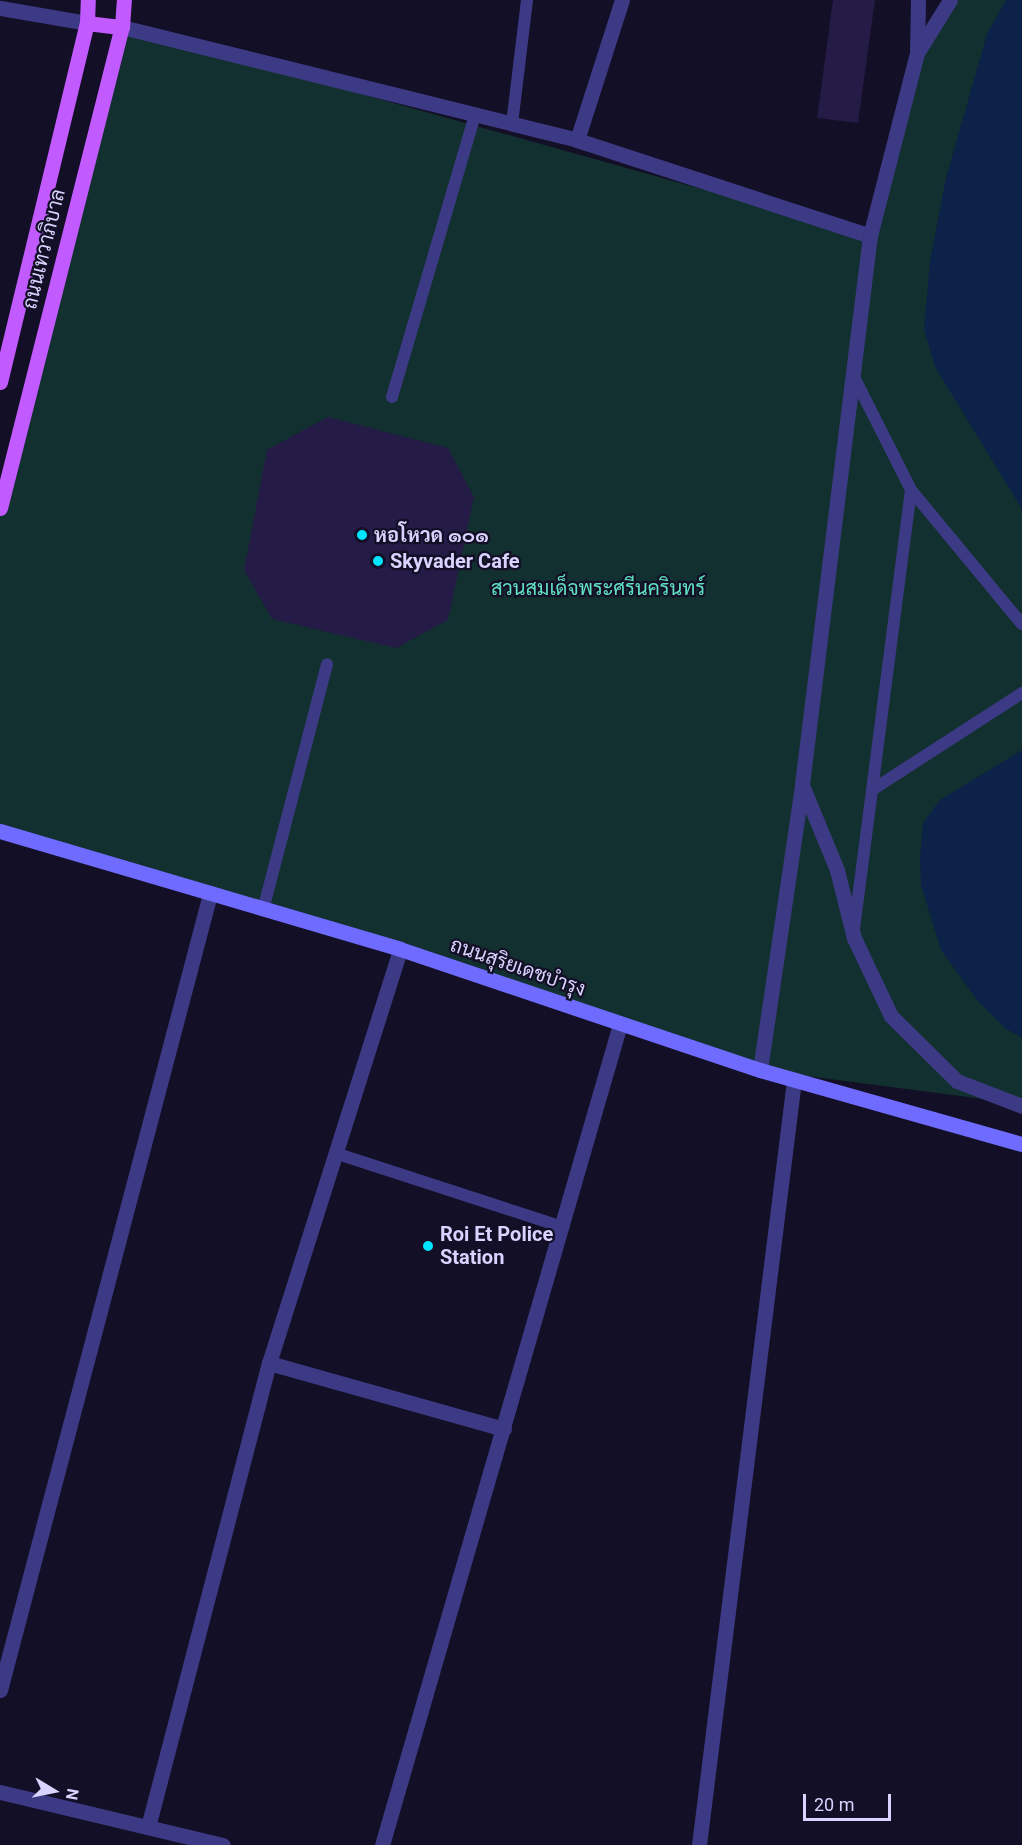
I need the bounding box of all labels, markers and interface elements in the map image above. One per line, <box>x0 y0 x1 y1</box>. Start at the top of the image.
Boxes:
street label: ถนนเทวาภิบาล <box>17 186 71 312</box>
place label: หอโหวด ๑๐๑ <box>374 523 489 547</box>
marker: หอโหวด ๑๐๑ <box>355 528 369 542</box>
place label: Skyvader Cafe <box>390 549 520 573</box>
marker: Skyvader Cafe <box>371 554 385 568</box>
park label: สวนสมเด็จพระศรีนครินทร์ <box>491 576 705 600</box>
street label: ถนนสุริยเดชบำรุง <box>447 933 589 1001</box>
place label: Roi Et Police Station <box>440 1222 553 1269</box>
marker: Roi Et Police Station <box>421 1239 435 1253</box>
north arrow <box>24 1761 84 1821</box>
scale bar <box>806 1782 894 1820</box>
text: N <box>62 1787 83 1801</box>
text: 20 m <box>814 1794 854 1815</box>

